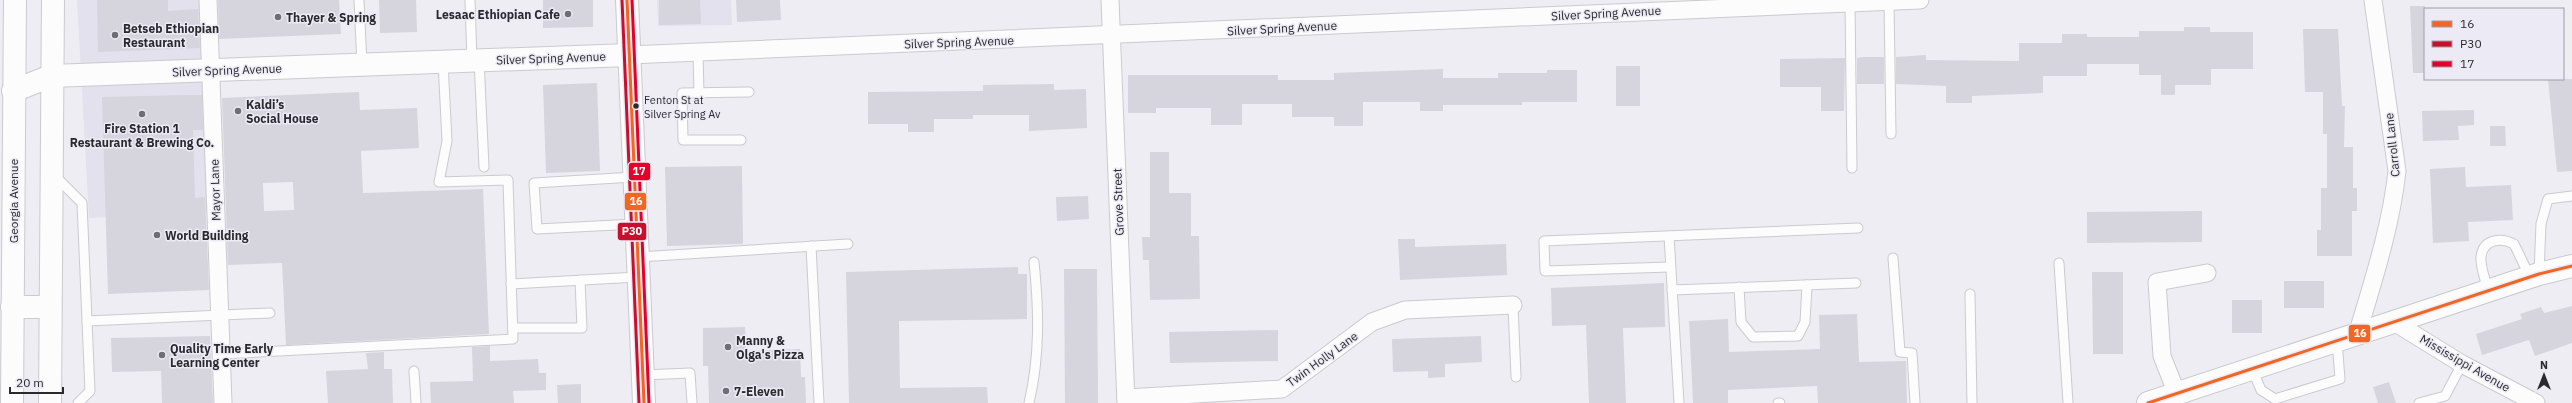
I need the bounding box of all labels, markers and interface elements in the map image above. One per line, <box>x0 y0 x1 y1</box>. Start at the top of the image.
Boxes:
street label: Silver Spring Avenue <box>1551 3 1662 23</box>
place label: Lesaac Ethiopian Cafe <box>436 7 560 22</box>
legend <box>2424 8 2564 80</box>
marker: Lesaac Ethiopian Cafe <box>563 9 573 19</box>
place label: Thayer & Spring <box>286 10 376 25</box>
marker: Thayer & Spring <box>273 12 283 22</box>
text: 16 <box>2460 16 2474 31</box>
street label: Silver Spring Avenue <box>1227 18 1338 38</box>
place label: Betseb Ethiopian Restaurant <box>123 21 219 50</box>
marker: Betseb Ethiopian Restaurant <box>110 30 120 40</box>
street label: Silver Spring Avenue <box>904 33 1015 51</box>
text: P30 <box>2460 36 2482 51</box>
street label: Silver Spring Avenue <box>496 49 607 67</box>
text: 17 <box>2460 56 2474 71</box>
street label: Silver Spring Avenue <box>172 61 283 79</box>
place label: Fenton St at Silver Spring Av <box>644 93 721 121</box>
place label: Kaldi’s Social House <box>246 97 319 126</box>
marker: Fenton St at Silver Spring Av <box>631 101 641 111</box>
marker: Kaldi’s Social House <box>233 106 243 116</box>
marker: Fire Station 1 Restaurant & Brewing Co. <box>137 109 147 119</box>
street label: Carroll Lane <box>2381 112 2403 178</box>
place label: Fire Station 1 Restaurant & Brewing Co. <box>70 121 214 150</box>
street label: Georgia Avenue <box>6 158 21 243</box>
street label: Mayor Lane <box>206 158 224 221</box>
line badge: 17 <box>628 162 651 181</box>
text: 17 <box>632 164 646 178</box>
street label: Grove Street <box>1109 168 1127 236</box>
line badge: 16 <box>624 192 647 211</box>
text: 16 <box>629 194 643 208</box>
line badge: P30 <box>617 222 647 241</box>
text: P30 <box>622 224 643 238</box>
place label: World Building <box>165 228 249 243</box>
marker: World Building <box>152 230 162 240</box>
line badge: 16 <box>2348 324 2371 343</box>
text: 16 <box>2353 326 2367 340</box>
street label: Twin Holly Lane <box>1283 328 1361 390</box>
street label: Mississippi Avenue <box>2417 331 2513 395</box>
place label: Manny & Olga's Pizza <box>736 333 804 362</box>
place label: Quality Time Early Learning Center <box>170 341 274 370</box>
marker: Manny & Olga's Pizza <box>723 342 733 352</box>
marker: Quality Time Early Learning Center <box>157 350 167 360</box>
north arrow <box>2524 355 2564 395</box>
text: N <box>2540 358 2548 372</box>
scale bar <box>10 369 63 395</box>
text: 20 m <box>16 375 44 390</box>
place label: 7-Eleven <box>734 384 784 399</box>
marker: 7-Eleven <box>721 386 731 396</box>

